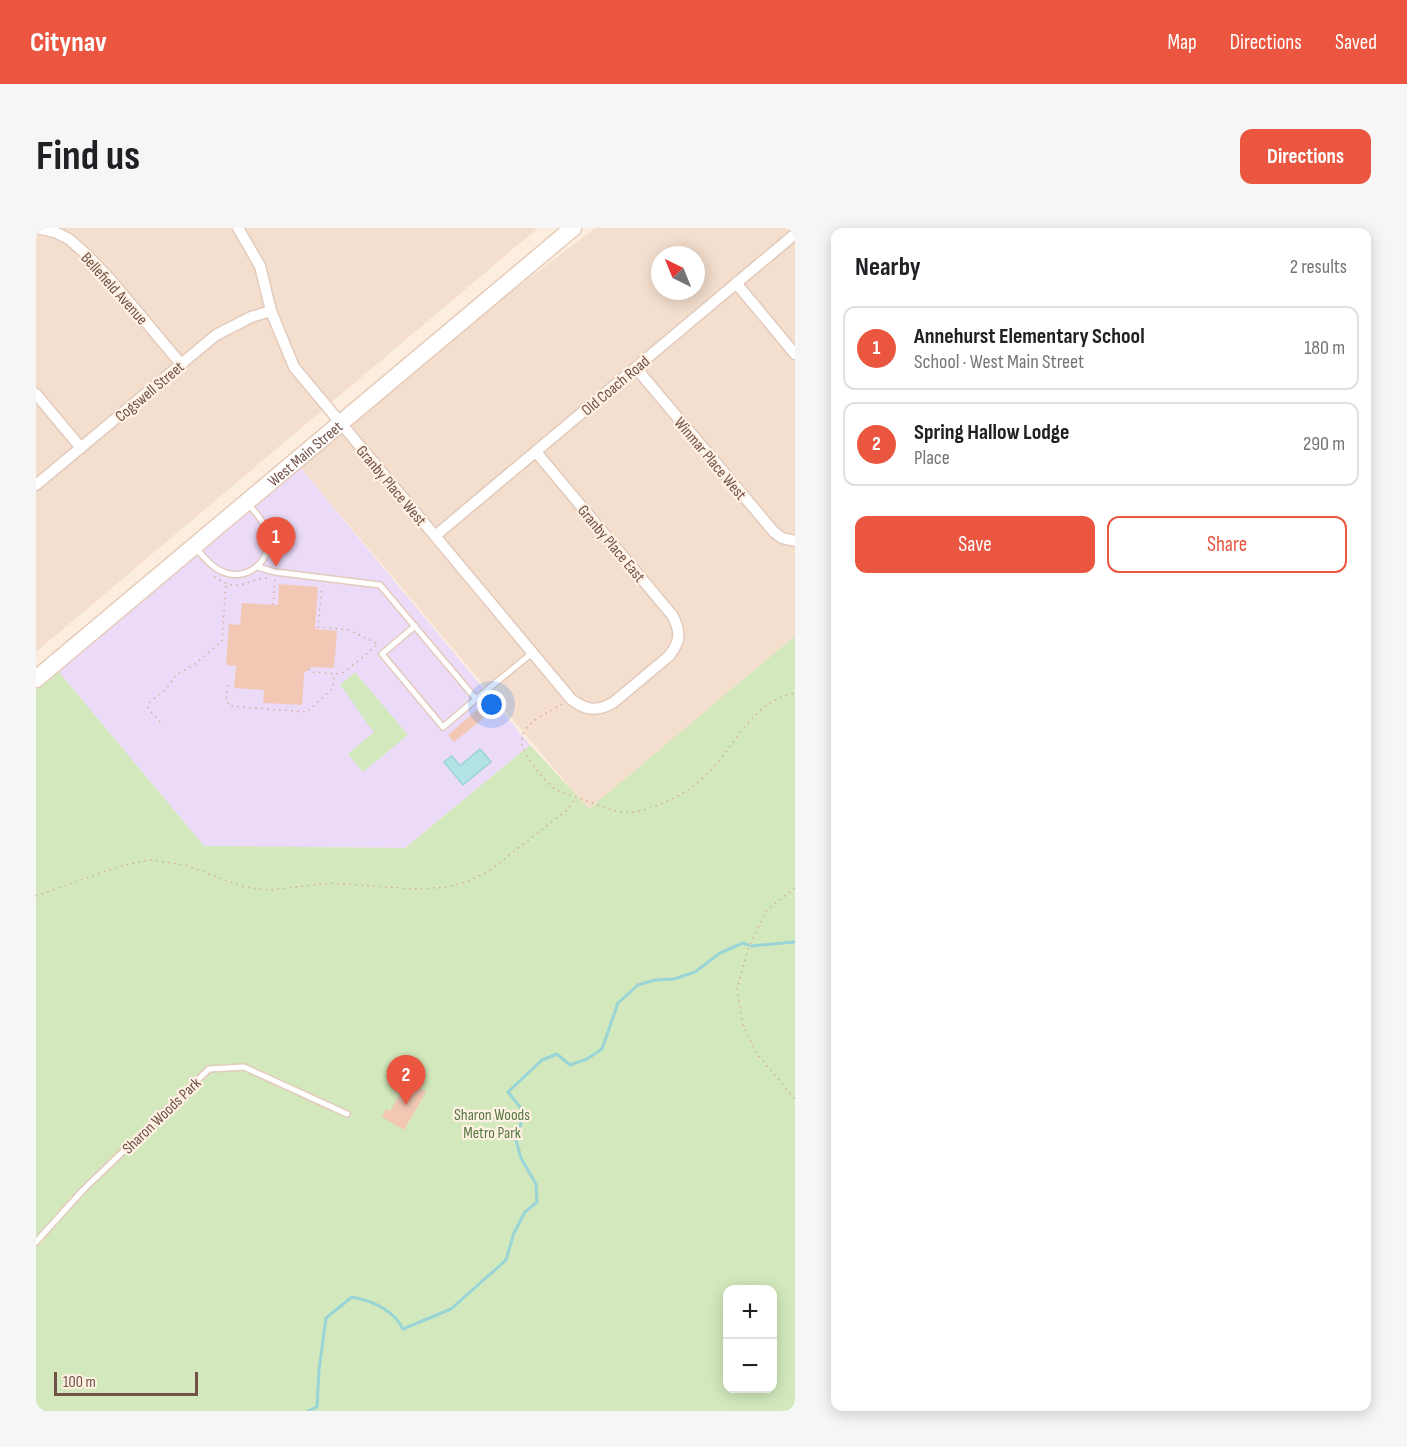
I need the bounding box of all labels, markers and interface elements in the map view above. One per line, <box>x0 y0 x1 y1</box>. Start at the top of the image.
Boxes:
text: Citynav <box>30 26 107 59</box>
text: Map <box>1167 30 1197 55</box>
text: Directions <box>1230 30 1302 55</box>
text: Saved <box>1335 30 1377 55</box>
button: Directions <box>1240 129 1371 184</box>
text: Find us <box>36 131 140 182</box>
north arrow <box>651 246 705 300</box>
street label: Bellefield Avenue <box>76 249 151 329</box>
text: Nearby <box>855 252 921 283</box>
text: 2 results <box>1290 255 1347 279</box>
text: Annehurst Elementary School <box>914 323 1145 350</box>
text: 1 <box>873 336 880 360</box>
text: 180 m <box>1304 336 1345 360</box>
text: School · West Main Street <box>914 350 1084 374</box>
street label: Old Coach Road <box>578 352 654 420</box>
street label: Cogswell Street <box>112 358 188 426</box>
street label: Winmar Place West <box>670 414 750 504</box>
street label: West Main Street <box>265 418 347 491</box>
text: Spring Hallow Lodge <box>914 419 1069 446</box>
text: 2 <box>872 432 881 456</box>
text: 290 m <box>1303 432 1345 456</box>
street label: Granby Place West <box>352 442 430 530</box>
text: Place <box>914 446 950 470</box>
street label: Granby Place East <box>573 501 649 587</box>
button: Save <box>855 516 1095 573</box>
button: Share <box>1107 516 1347 573</box>
pin: 1 <box>256 518 296 567</box>
your location <box>477 690 506 719</box>
pin: 2 <box>386 1056 425 1105</box>
street label: Sharon Woods Park <box>119 1074 205 1158</box>
park label: Sharon Woods Metro Park <box>454 1106 530 1143</box>
map controls <box>723 1285 777 1393</box>
button: + <box>723 1285 777 1339</box>
button: − <box>723 1339 777 1393</box>
scale bar <box>54 1369 198 1396</box>
text: 100 m <box>63 1373 96 1392</box>

